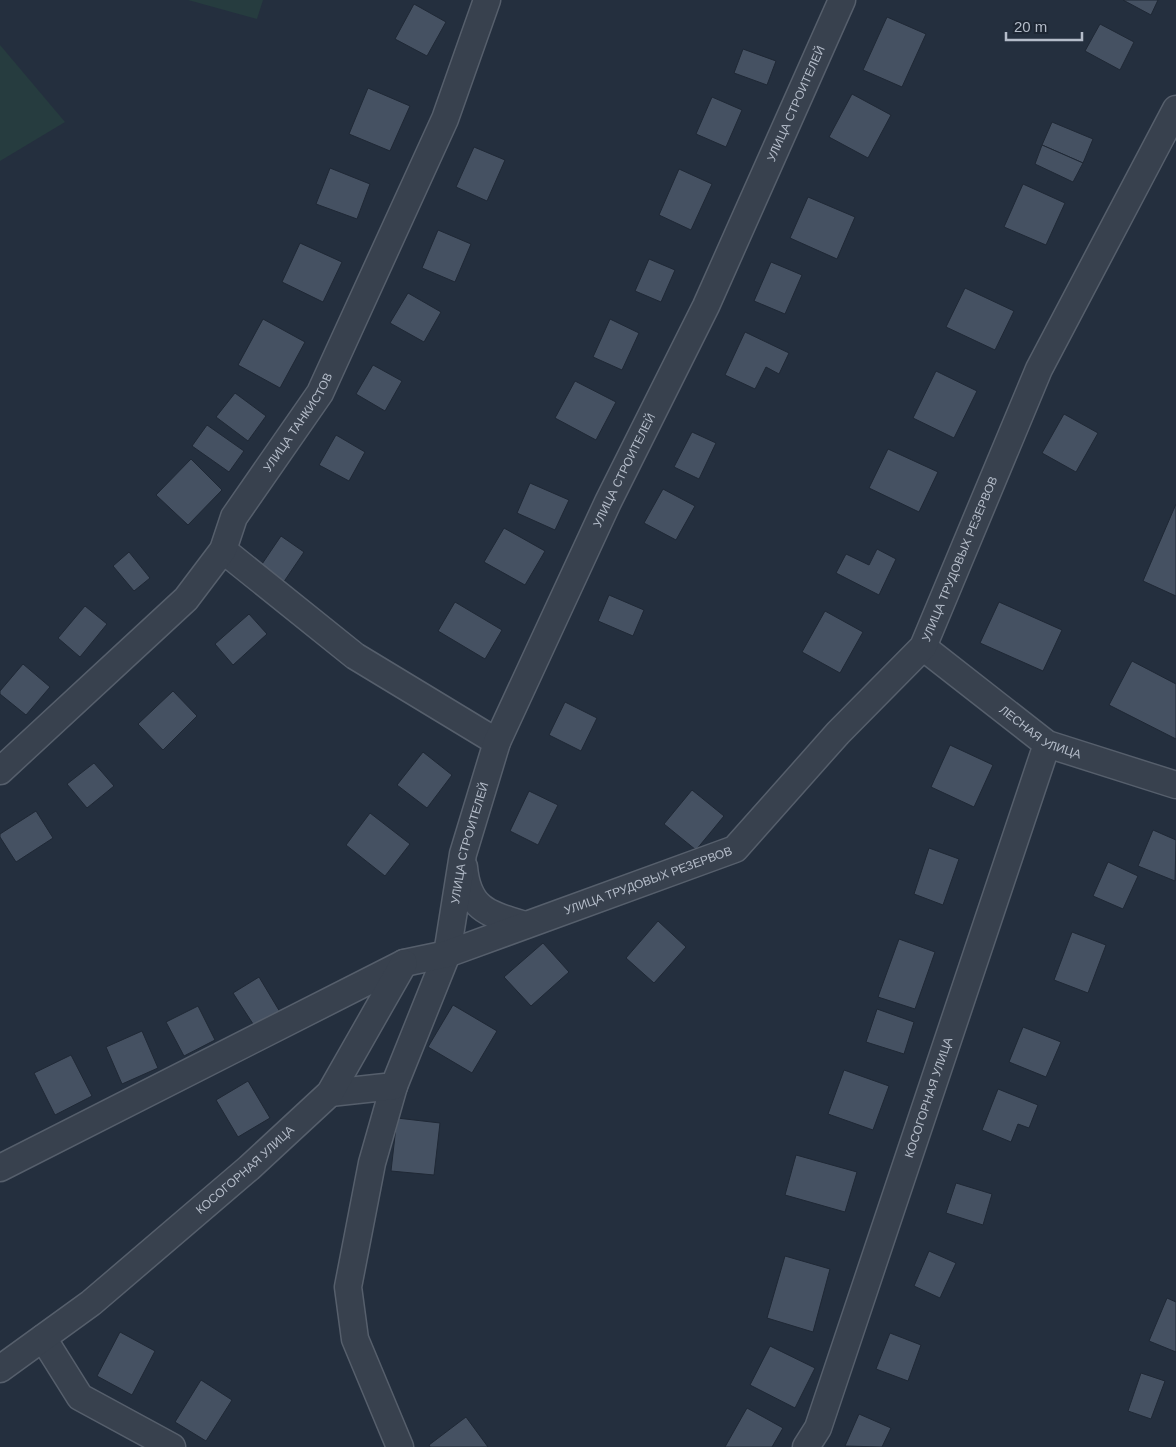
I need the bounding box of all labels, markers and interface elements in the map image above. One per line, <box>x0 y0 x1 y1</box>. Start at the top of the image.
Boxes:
scale bar <box>1006 10 1082 42</box>
text: 20 m <box>1014 18 1047 35</box>
street label: УЛИЦА СТРОИТЕЛЕЙ <box>764 43 828 164</box>
street label: УЛИЦА ТАНКИСТОВ <box>261 371 335 474</box>
street label: УЛИЦА СТРОИТЕЛЕЙ <box>590 411 658 529</box>
street label: УЛИЦА ТРУДОВЫХ РЕЗЕРВОВ <box>919 474 1000 644</box>
street label: ЛЕСНАЯ УЛИЦА <box>997 703 1083 761</box>
street label: УЛИЦА СТРОИТЕЛЕЙ <box>448 780 491 905</box>
street label: УЛИЦА ТРУДОВЫХ РЕЗЕРВОВ <box>562 844 734 918</box>
street label: КОСОГОРНАЯ УЛИЦА <box>902 1035 955 1160</box>
street label: КОСОГОРНАЯ УЛИЦА <box>193 1123 297 1217</box>

